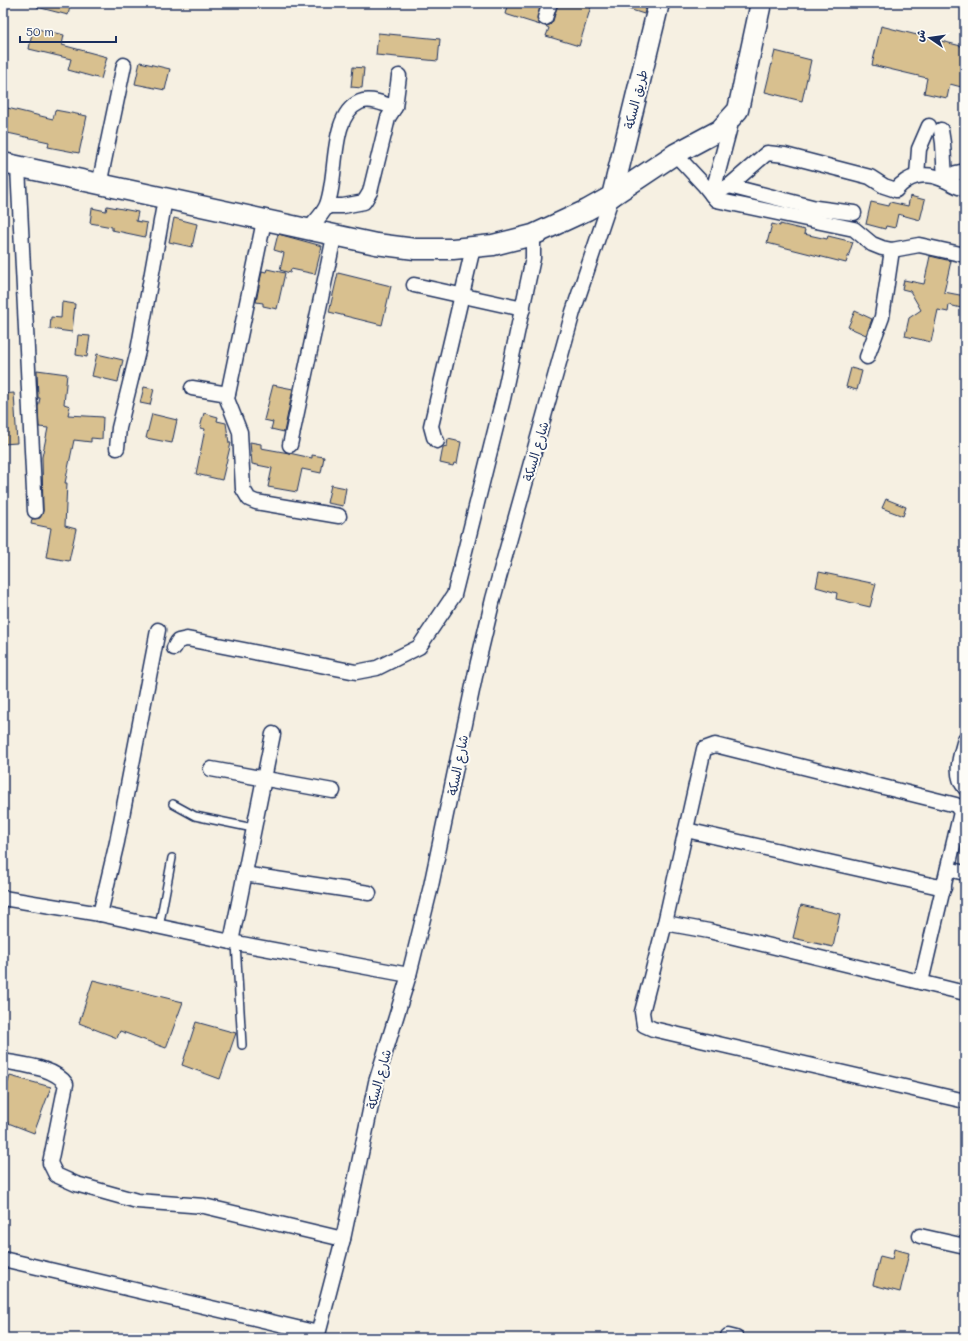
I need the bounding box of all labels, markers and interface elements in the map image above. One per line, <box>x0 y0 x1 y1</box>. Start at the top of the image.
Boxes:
scale bar <box>20 18 116 44</box>
north arrow <box>910 18 950 58</box>
text: 50 m <box>26 23 54 39</box>
text: ش <box>911 28 928 43</box>
street label: طريق السكة <box>619 68 652 131</box>
street label: شارع السكة <box>518 419 554 483</box>
street label: شارع السكة <box>443 733 473 797</box>
street label: شارع السكة <box>362 1047 396 1111</box>

